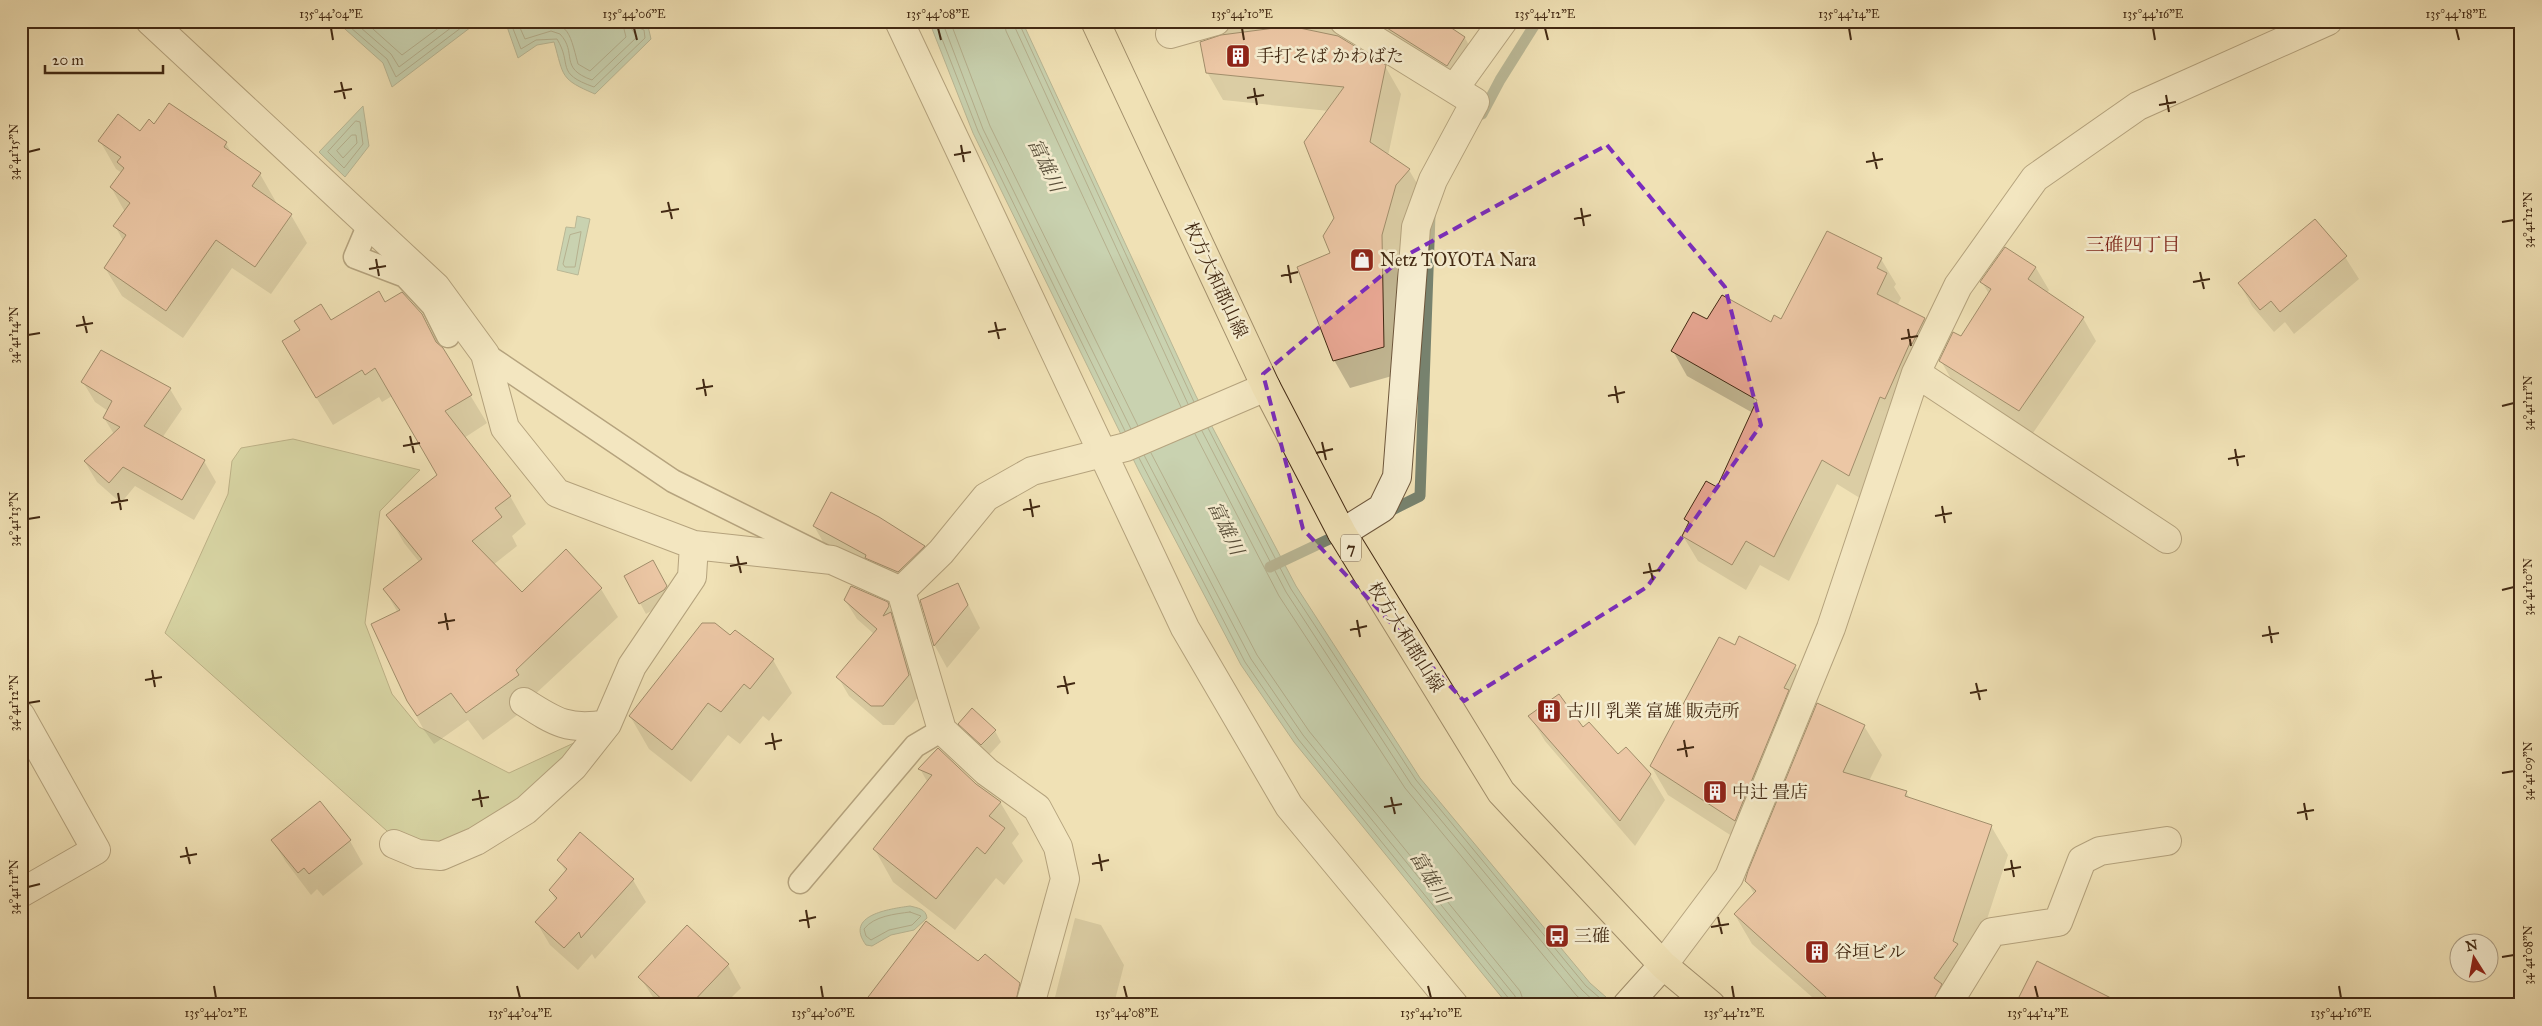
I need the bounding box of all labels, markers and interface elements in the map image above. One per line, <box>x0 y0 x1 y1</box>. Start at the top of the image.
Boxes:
text: 135°44'04"E <box>299 7 363 21</box>
text: 135°44'06"E <box>602 7 666 21</box>
text: 135°44'08"E <box>906 7 970 21</box>
text: 135°44'10"E <box>1211 7 1273 21</box>
text: 135°44'12"E <box>1515 7 1576 21</box>
text: 135°44'14"E <box>1818 7 1880 21</box>
text: 135°44'16"E <box>2123 7 2184 21</box>
text: 135°44'18"E <box>2425 7 2487 21</box>
scale bar <box>45 42 162 74</box>
building icon: 手打そば かわばた <box>1225 43 1251 69</box>
place label: 手打そば かわばた <box>1256 45 1404 67</box>
text: 20 m <box>52 51 84 69</box>
text: 34°41'15"N <box>7 124 21 180</box>
water label: 富雄川 <box>1023 134 1070 197</box>
text: 34°41'12"N <box>2521 192 2535 248</box>
street label: 枚方大和郡山線 <box>1179 218 1253 342</box>
district label: 三碓四丁目 <box>2085 233 2181 256</box>
shop icon: Netz TOYOTA Nara <box>1349 247 1375 273</box>
place label: Netz TOYOTA Nara <box>1380 249 1537 271</box>
text: 34°41'14"N <box>7 306 21 364</box>
text: 34°41'11"N <box>2521 375 2535 431</box>
text: 34°41'13"N <box>7 491 21 547</box>
water label: 富雄川 <box>1203 497 1250 560</box>
road number: 7 <box>1341 534 1361 562</box>
text: 34°41'10"N <box>2521 558 2535 616</box>
street label: 枚方大和郡山線 <box>1363 578 1449 696</box>
text: 34°41'12"N <box>7 675 21 731</box>
building icon: 古川 乳業 富雄 販売所 <box>1536 698 1562 724</box>
place label: 古川 乳業 富雄 販売所 <box>1566 700 1740 722</box>
text: 34°41'09"N <box>2521 741 2535 801</box>
building icon: 中辻 畳店 <box>1702 779 1728 805</box>
place label: 中辻 畳店 <box>1732 781 1808 803</box>
water label: 富雄川 <box>1405 847 1456 909</box>
text: 34°41'11"N <box>7 859 21 915</box>
bus stop icon: 三碓 <box>1544 923 1570 949</box>
place label: 三碓 <box>1574 925 1610 947</box>
text: 34°41'08"N <box>2521 925 2535 985</box>
north arrow <box>2450 934 2500 984</box>
text: N <box>2464 936 2479 955</box>
building icon: 谷垣ビル <box>1804 939 1830 965</box>
place label: 谷垣ビル <box>1834 941 1906 963</box>
text: 135°44'02"E <box>185 1006 248 1020</box>
text: 135°44'04"E <box>488 1006 552 1020</box>
text: 135°44'06"E <box>791 1006 855 1020</box>
text: 135°44'08"E <box>1095 1006 1159 1020</box>
text: 135°44'10"E <box>1400 1006 1462 1020</box>
text: 135°44'12"E <box>1704 1006 1765 1020</box>
text: 135°44'14"E <box>2007 1006 2069 1020</box>
text: 135°44'16"E <box>2311 1006 2372 1020</box>

